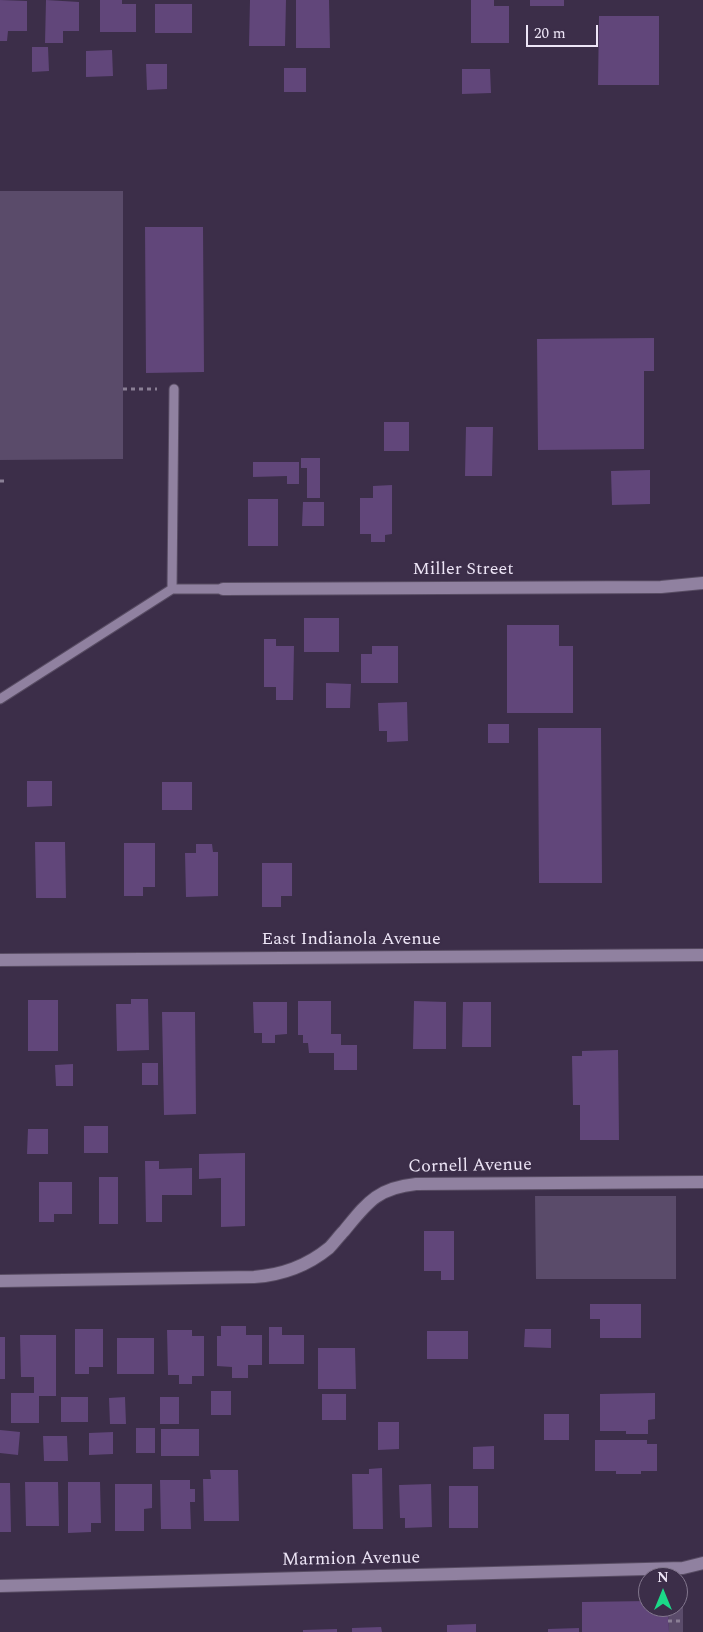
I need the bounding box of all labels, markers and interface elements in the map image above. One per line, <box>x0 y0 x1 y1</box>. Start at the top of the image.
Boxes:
scale bar <box>528 15 600 47</box>
text: 20 m <box>534 22 566 45</box>
street label: Miller Street <box>412 559 514 581</box>
street label: East Indianola Avenue <box>261 929 441 951</box>
street label: Cornell Avenue <box>408 1155 532 1179</box>
street label: Marmion Avenue <box>282 1548 420 1572</box>
north arrow <box>638 1567 688 1617</box>
text: N <box>657 1567 669 1588</box>

